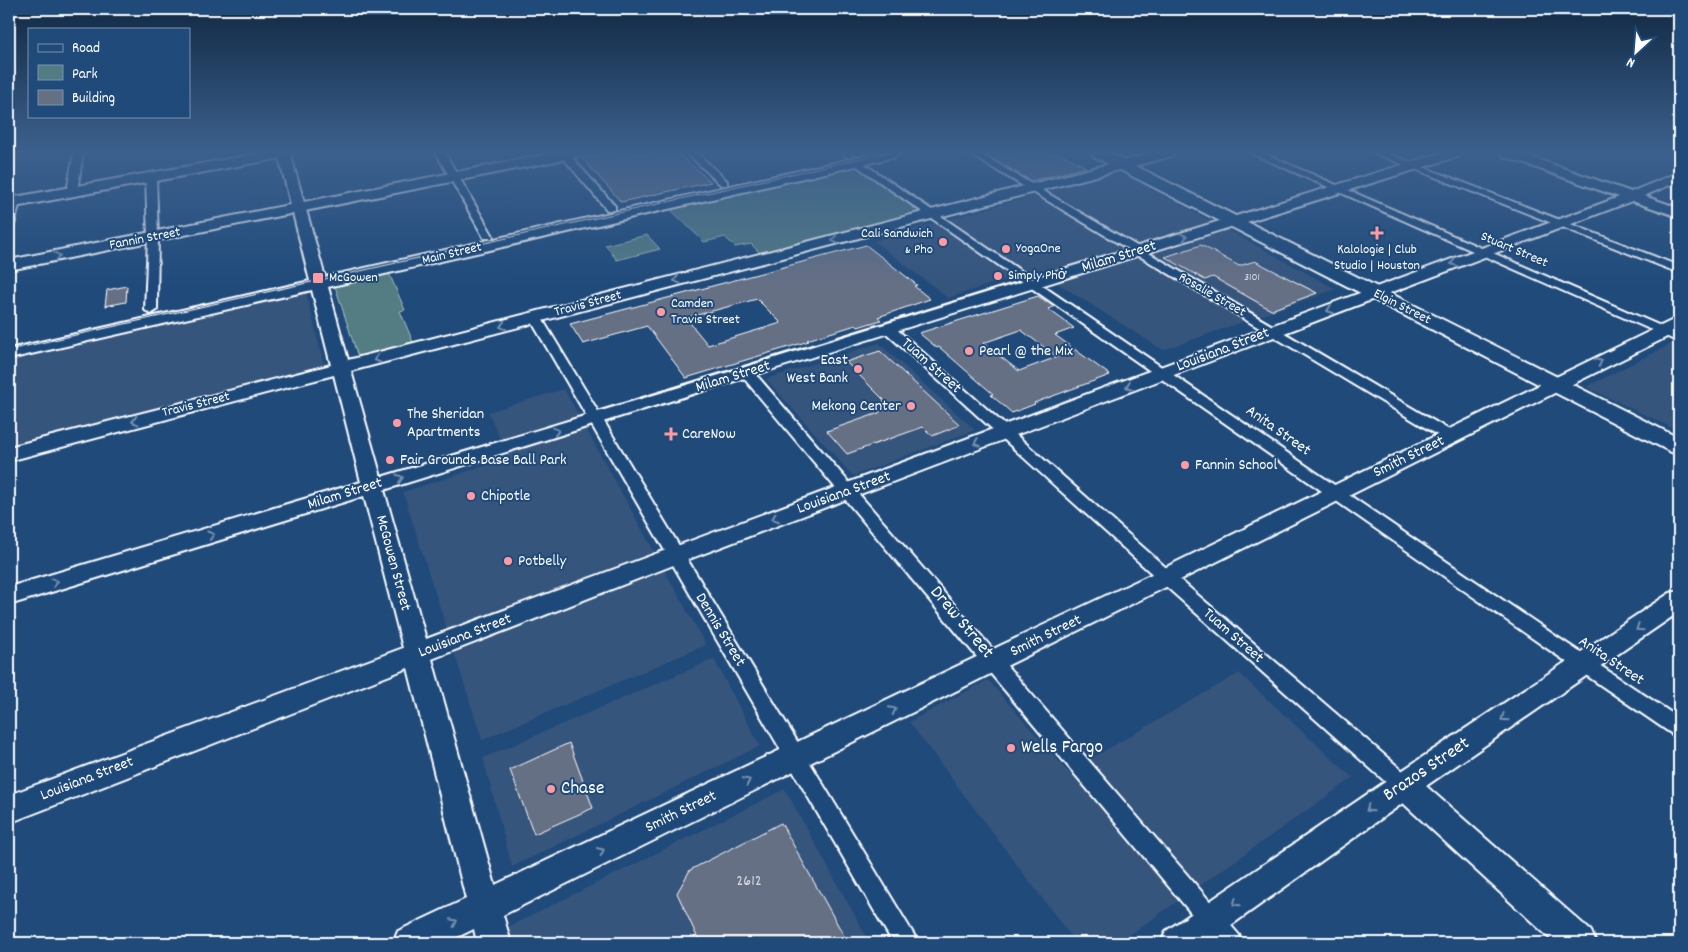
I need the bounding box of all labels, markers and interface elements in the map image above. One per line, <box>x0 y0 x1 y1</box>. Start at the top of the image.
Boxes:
legend <box>28 28 190 118</box>
north arrow <box>1610 28 1660 78</box>
text: Road <box>72 38 100 60</box>
text: N <box>1624 51 1639 72</box>
text: Park <box>72 64 98 86</box>
text: Building <box>72 88 115 110</box>
street label: Fannin Street <box>108 222 182 256</box>
place label: Cali Sandwich & Pho <box>861 224 933 260</box>
marker: Kalologie | Club Studio | Houston <box>1370 226 1384 240</box>
street label: Stuart Street <box>1477 227 1551 273</box>
one-way arrow <box>1179 232 1188 242</box>
one-way arrow <box>831 234 839 244</box>
street label: Milam Street <box>1079 235 1159 279</box>
marker: Cali Sandwich & Pho <box>937 236 949 248</box>
street label: Main Street <box>420 237 484 271</box>
place label: YogaOne <box>1016 239 1061 259</box>
place label: Kalologie | Club Studio | Houston <box>1334 240 1420 276</box>
marker: YogaOne <box>1000 243 1012 255</box>
one-way arrow <box>52 252 61 262</box>
one-way arrow <box>1450 257 1459 267</box>
place label: Simply Phở <box>1008 266 1067 286</box>
place label: McGowen <box>329 268 378 288</box>
street label: Rosalie Street <box>1175 268 1249 322</box>
marker: Simply Phở <box>992 270 1004 282</box>
house number: 3101 <box>1244 270 1260 286</box>
marker: McGowen <box>311 271 325 285</box>
one-way arrow <box>674 275 682 285</box>
street label: Elgin Street <box>1370 284 1434 330</box>
street label: Travis Street <box>552 285 624 323</box>
place label: Camden Travis Street <box>671 294 740 330</box>
one-way arrow <box>1326 304 1335 314</box>
marker: Camden Travis Street <box>655 306 667 318</box>
one-way arrow <box>500 320 508 330</box>
street label: Louisiana Street <box>1173 322 1273 378</box>
street label: Tuam Street <box>896 333 966 399</box>
place label: Pearl @ the Mix <box>979 340 1073 363</box>
marker: Pearl @ the Mix <box>963 345 975 357</box>
place label: East West Bank <box>786 349 848 390</box>
one-way arrow <box>372 353 381 364</box>
street label: Milam Street <box>693 355 773 399</box>
one-way arrow <box>1594 358 1603 369</box>
marker: East West Bank <box>852 363 864 375</box>
one-way arrow <box>1125 380 1134 390</box>
street label: Travis Street <box>160 387 232 423</box>
place label: Mekong Center <box>812 395 901 418</box>
marker: Mekong Center <box>905 400 917 412</box>
street label: Anita Street <box>1241 400 1315 462</box>
place label: The Sheridan Apartments <box>407 403 484 444</box>
one-way arrow <box>130 415 139 426</box>
marker: The Sheridan Apartments <box>391 417 403 429</box>
place label: CareNow <box>682 423 736 446</box>
one-way arrow <box>551 427 559 437</box>
marker: CareNow <box>664 427 678 441</box>
street label: Smith Street <box>1369 430 1449 484</box>
one-way arrow <box>973 437 982 447</box>
place label: Fair Grounds Base Ball Park <box>400 449 567 472</box>
marker: Fair Grounds Base Ball Park <box>384 454 396 466</box>
place label: Fannin School <box>1195 454 1277 477</box>
marker: Fannin School <box>1179 459 1191 471</box>
street label: Louisiana Street <box>794 465 894 521</box>
street label: Milam Street <box>305 472 385 516</box>
one-way arrow <box>395 473 404 483</box>
place label: Chipotle <box>481 485 530 508</box>
marker: Chipotle <box>465 490 477 502</box>
one-way arrow <box>771 512 780 522</box>
street label: McGowen Street <box>369 513 417 614</box>
one-way arrow <box>206 530 215 540</box>
place label: Potbelly <box>518 550 567 573</box>
marker: Potbelly <box>502 555 514 567</box>
one-way arrow <box>51 577 59 587</box>
street label: Drew Street <box>922 581 1000 665</box>
street label: Dennis Street <box>689 589 751 671</box>
street label: Tuam Street <box>1197 603 1269 669</box>
street label: Louisiana Street <box>415 608 515 664</box>
street label: Smith Street <box>1006 609 1086 663</box>
one-way arrow <box>1635 622 1645 631</box>
street label: Anita Street <box>1573 630 1649 692</box>
one-way arrow <box>888 706 897 716</box>
one-way arrow <box>1500 712 1510 721</box>
street label: Brazos Street <box>1378 731 1476 809</box>
place label: Wells Fargo <box>1021 735 1103 762</box>
marker: Wells Fargo <box>1005 742 1017 754</box>
street label: Louisiana Street <box>37 751 137 807</box>
place label: Chase <box>561 776 604 803</box>
one-way arrow <box>742 777 751 787</box>
marker: Chase <box>545 783 557 795</box>
street label: Smith Street <box>641 785 721 839</box>
one-way arrow <box>1365 803 1375 812</box>
one-way arrow <box>595 847 604 857</box>
house number: 2612 <box>736 870 762 893</box>
one-way arrow <box>1233 897 1242 906</box>
one-way arrow <box>449 918 458 928</box>

